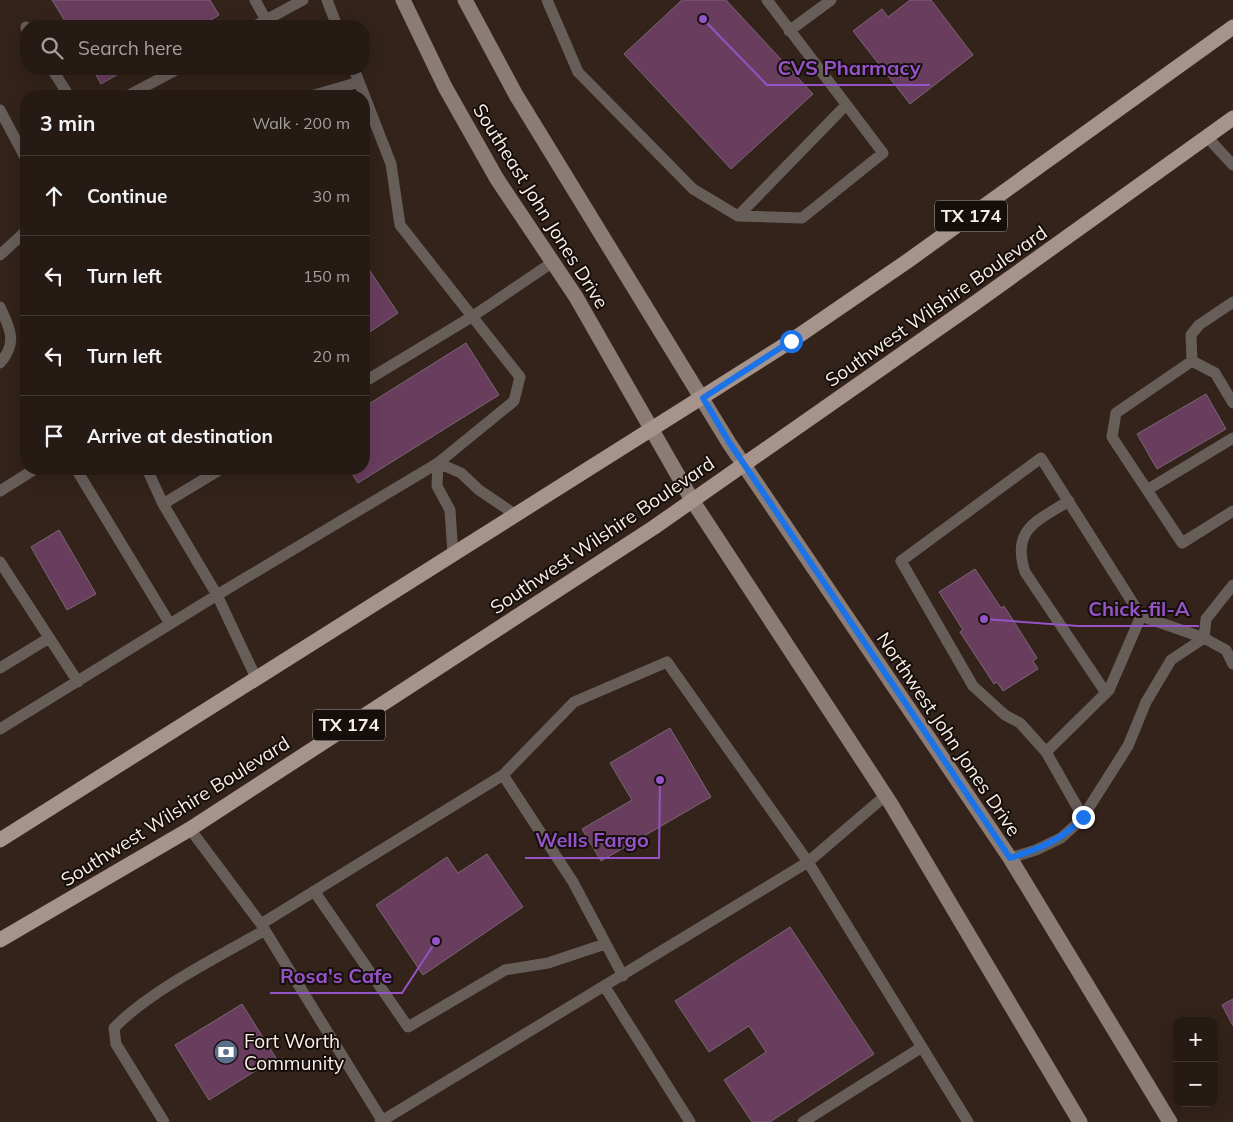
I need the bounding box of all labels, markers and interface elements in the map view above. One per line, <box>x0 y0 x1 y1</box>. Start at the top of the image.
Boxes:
search box <box>20 20 370 75</box>
icon: search <box>38 34 66 62</box>
text: Search here <box>78 36 182 60</box>
callout: CVS Pharmacy <box>767 50 930 85</box>
text: CVS Pharmacy <box>778 55 921 80</box>
street label: Southeast John Jones Drive <box>468 99 614 313</box>
text: 3 min <box>40 110 95 136</box>
text: Walk · 200 m <box>252 113 350 133</box>
icon: ahead <box>40 182 68 210</box>
text: Continue <box>87 184 167 208</box>
text: 30 m <box>313 186 350 206</box>
road number: TX 174 <box>935 200 1007 232</box>
street label: Southwest Wilshire Boulevard <box>820 220 1052 392</box>
icon: left <box>40 262 68 290</box>
text: Turn left <box>87 264 162 288</box>
text: 150 m <box>303 266 350 286</box>
route start <box>780 330 803 353</box>
icon: left <box>40 342 68 370</box>
text: Turn left <box>87 344 162 368</box>
text: 20 m <box>313 346 350 366</box>
icon: arrive <box>40 422 68 450</box>
text: Arrive at destination <box>87 424 273 448</box>
street label: Southwest Wilshire Boulevard <box>485 451 719 619</box>
callout: Chick-fil-A <box>1078 591 1199 626</box>
text: Chick-fil-A <box>1088 596 1190 621</box>
street label: Northwest John Jones Drive <box>872 627 1026 841</box>
road number: TX 174 <box>313 710 385 740</box>
street label: Southwest Wilshire Boulevard <box>56 731 294 891</box>
route end <box>1072 806 1095 829</box>
callout: Wells Fargo <box>525 823 659 858</box>
text: Wells Fargo <box>535 827 649 852</box>
callout: Rosa's Cafe <box>270 958 402 993</box>
text: Rosa's Cafe <box>280 963 392 988</box>
map controls <box>1173 1017 1218 1107</box>
button: + <box>1173 1017 1218 1062</box>
place label: Fort Worth Community <box>244 1029 344 1075</box>
bank icon: Fort Worth Community <box>213 1039 239 1065</box>
button: − <box>1173 1062 1218 1107</box>

